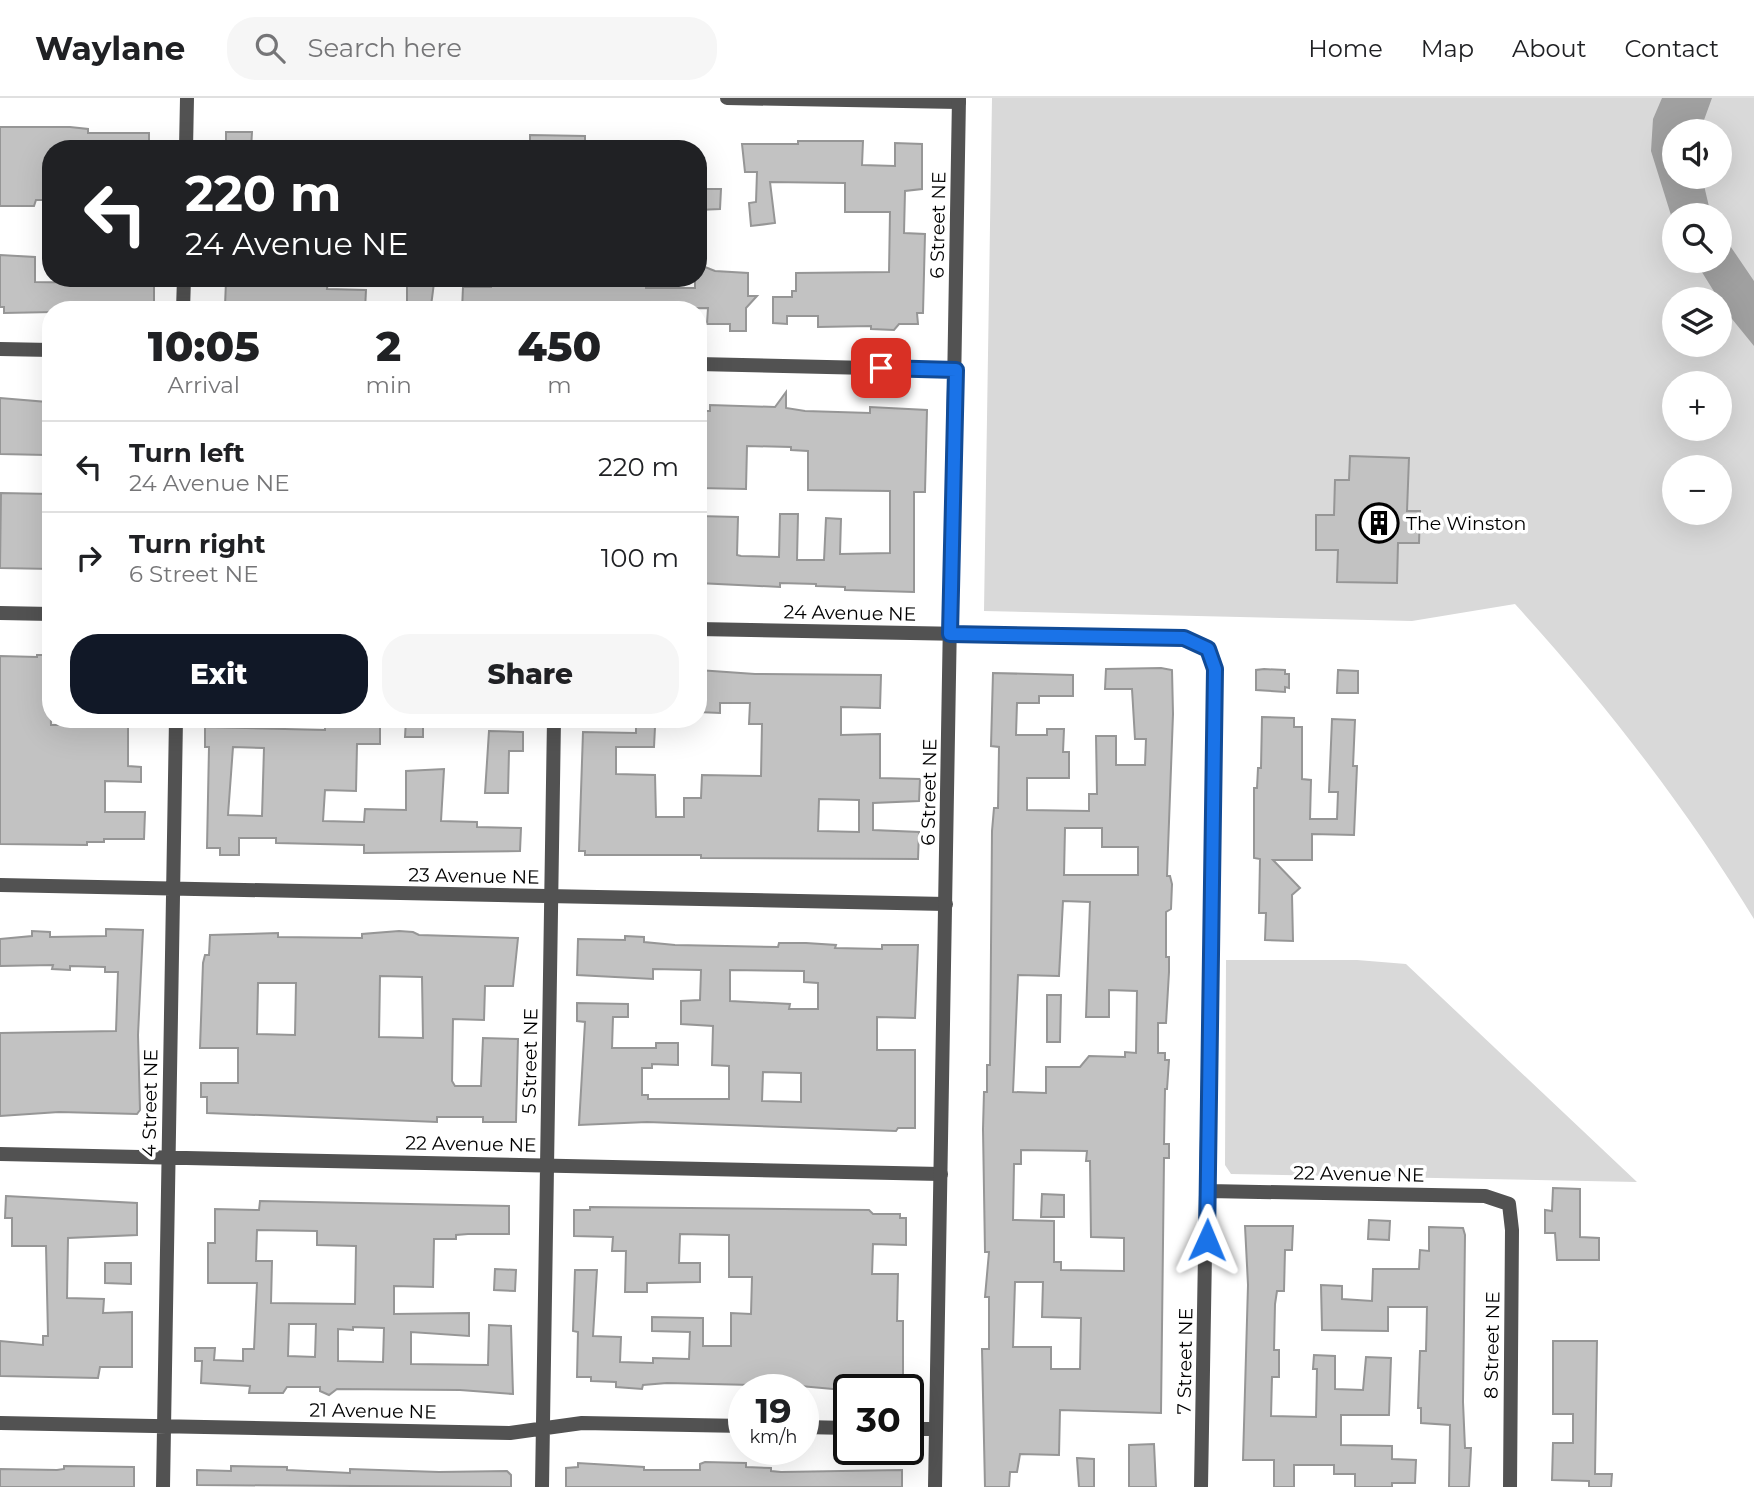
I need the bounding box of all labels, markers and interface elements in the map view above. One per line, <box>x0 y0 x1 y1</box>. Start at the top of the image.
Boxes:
search box <box>227 17 717 80</box>
text: Waylane <box>35 28 185 68</box>
icon: search <box>251 29 289 67</box>
text: Search here <box>307 32 462 64</box>
text: Home <box>1308 34 1383 63</box>
text: Map <box>1421 34 1474 63</box>
text: About <box>1512 34 1586 63</box>
text: Contact <box>1624 34 1719 63</box>
map controls <box>1662 119 1732 525</box>
button: sound <box>1662 119 1732 189</box>
text: 220 m <box>185 164 341 223</box>
icon: left <box>70 168 161 259</box>
street label: 6 Street NE <box>926 171 950 279</box>
button: search <box>1662 203 1732 273</box>
text: 24 Avenue NE <box>185 224 409 263</box>
button: layers <box>1662 287 1732 357</box>
text: 10:05 <box>148 320 260 372</box>
text: 2 <box>376 320 401 372</box>
text: 450 <box>518 320 601 372</box>
pin <box>851 338 911 398</box>
icon: arrive <box>862 349 900 387</box>
text: Arrival <box>168 371 240 399</box>
text: min <box>366 371 412 399</box>
text: m <box>547 371 572 399</box>
button: + <box>1662 371 1732 441</box>
text: Turn left <box>129 437 245 469</box>
icon: left <box>70 448 108 486</box>
text: 220 m <box>598 451 679 483</box>
button: − <box>1662 455 1732 525</box>
text: 24 Avenue NE <box>129 469 290 497</box>
building icon: The Winston <box>1358 502 1400 544</box>
place label: The Winston <box>1406 512 1526 535</box>
text: Turn right <box>129 528 265 560</box>
icon: right <box>70 539 108 577</box>
text: 100 m <box>601 542 679 574</box>
text: 6 Street NE <box>129 560 259 588</box>
street label: 24 Avenue NE <box>783 600 917 626</box>
button: Exit <box>70 634 368 714</box>
button: Share <box>382 634 679 714</box>
street label: 6 Street NE <box>917 738 941 846</box>
street label: 23 Avenue NE <box>408 863 540 889</box>
street label: 5 Street NE <box>518 1008 542 1114</box>
street label: 4 Street NE <box>138 1049 162 1157</box>
street label: 22 Avenue NE <box>405 1131 537 1157</box>
street label: 22 Avenue NE <box>1293 1161 1425 1187</box>
position arrow <box>1170 1203 1244 1277</box>
street label: 8 Street NE <box>1480 1291 1504 1399</box>
street label: 7 Street NE <box>1173 1307 1197 1415</box>
speed limit sign: 30 <box>833 1374 924 1465</box>
text: 19 <box>755 1389 792 1432</box>
street label: 21 Avenue NE <box>309 1398 437 1424</box>
text: km/h <box>749 1426 798 1448</box>

